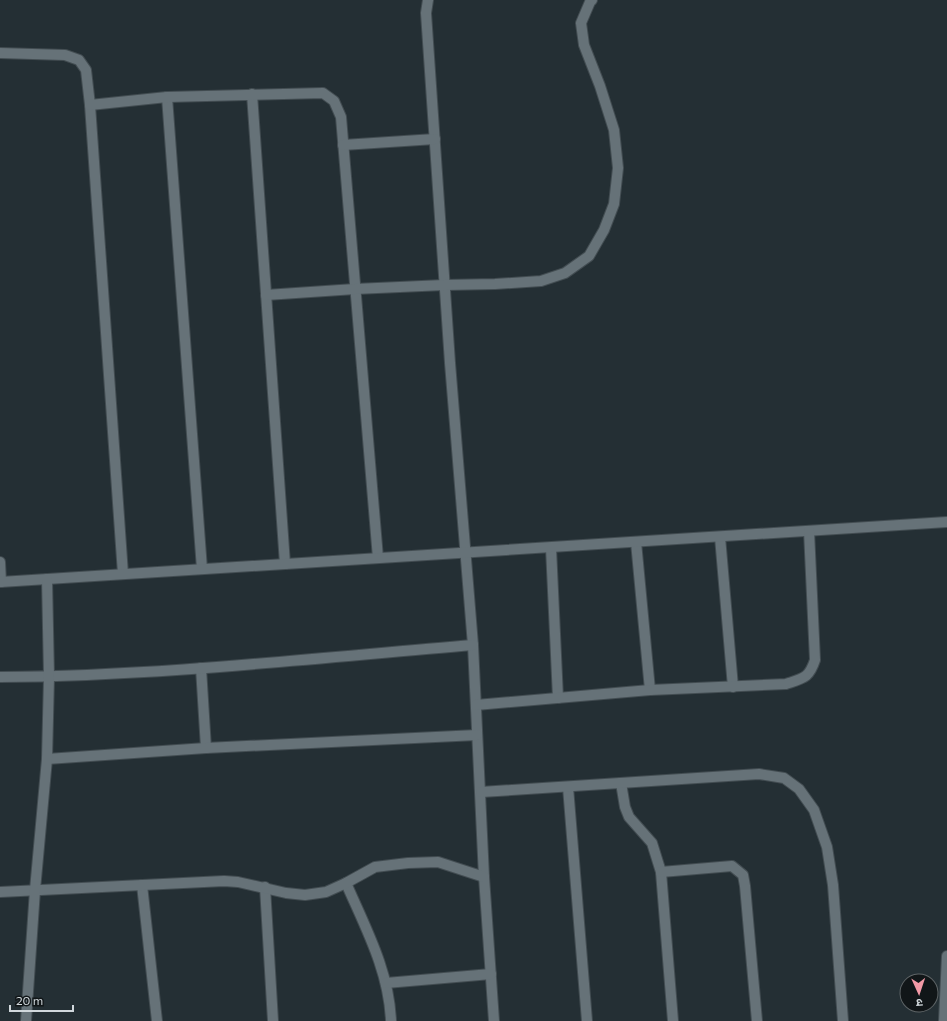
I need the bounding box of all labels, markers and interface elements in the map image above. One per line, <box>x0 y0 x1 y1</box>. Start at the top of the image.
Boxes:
north arrow <box>899 973 939 1013</box>
scale bar <box>10 987 73 1013</box>
text: 20 m <box>16 993 43 1007</box>
text: उ <box>915 997 923 1010</box>

